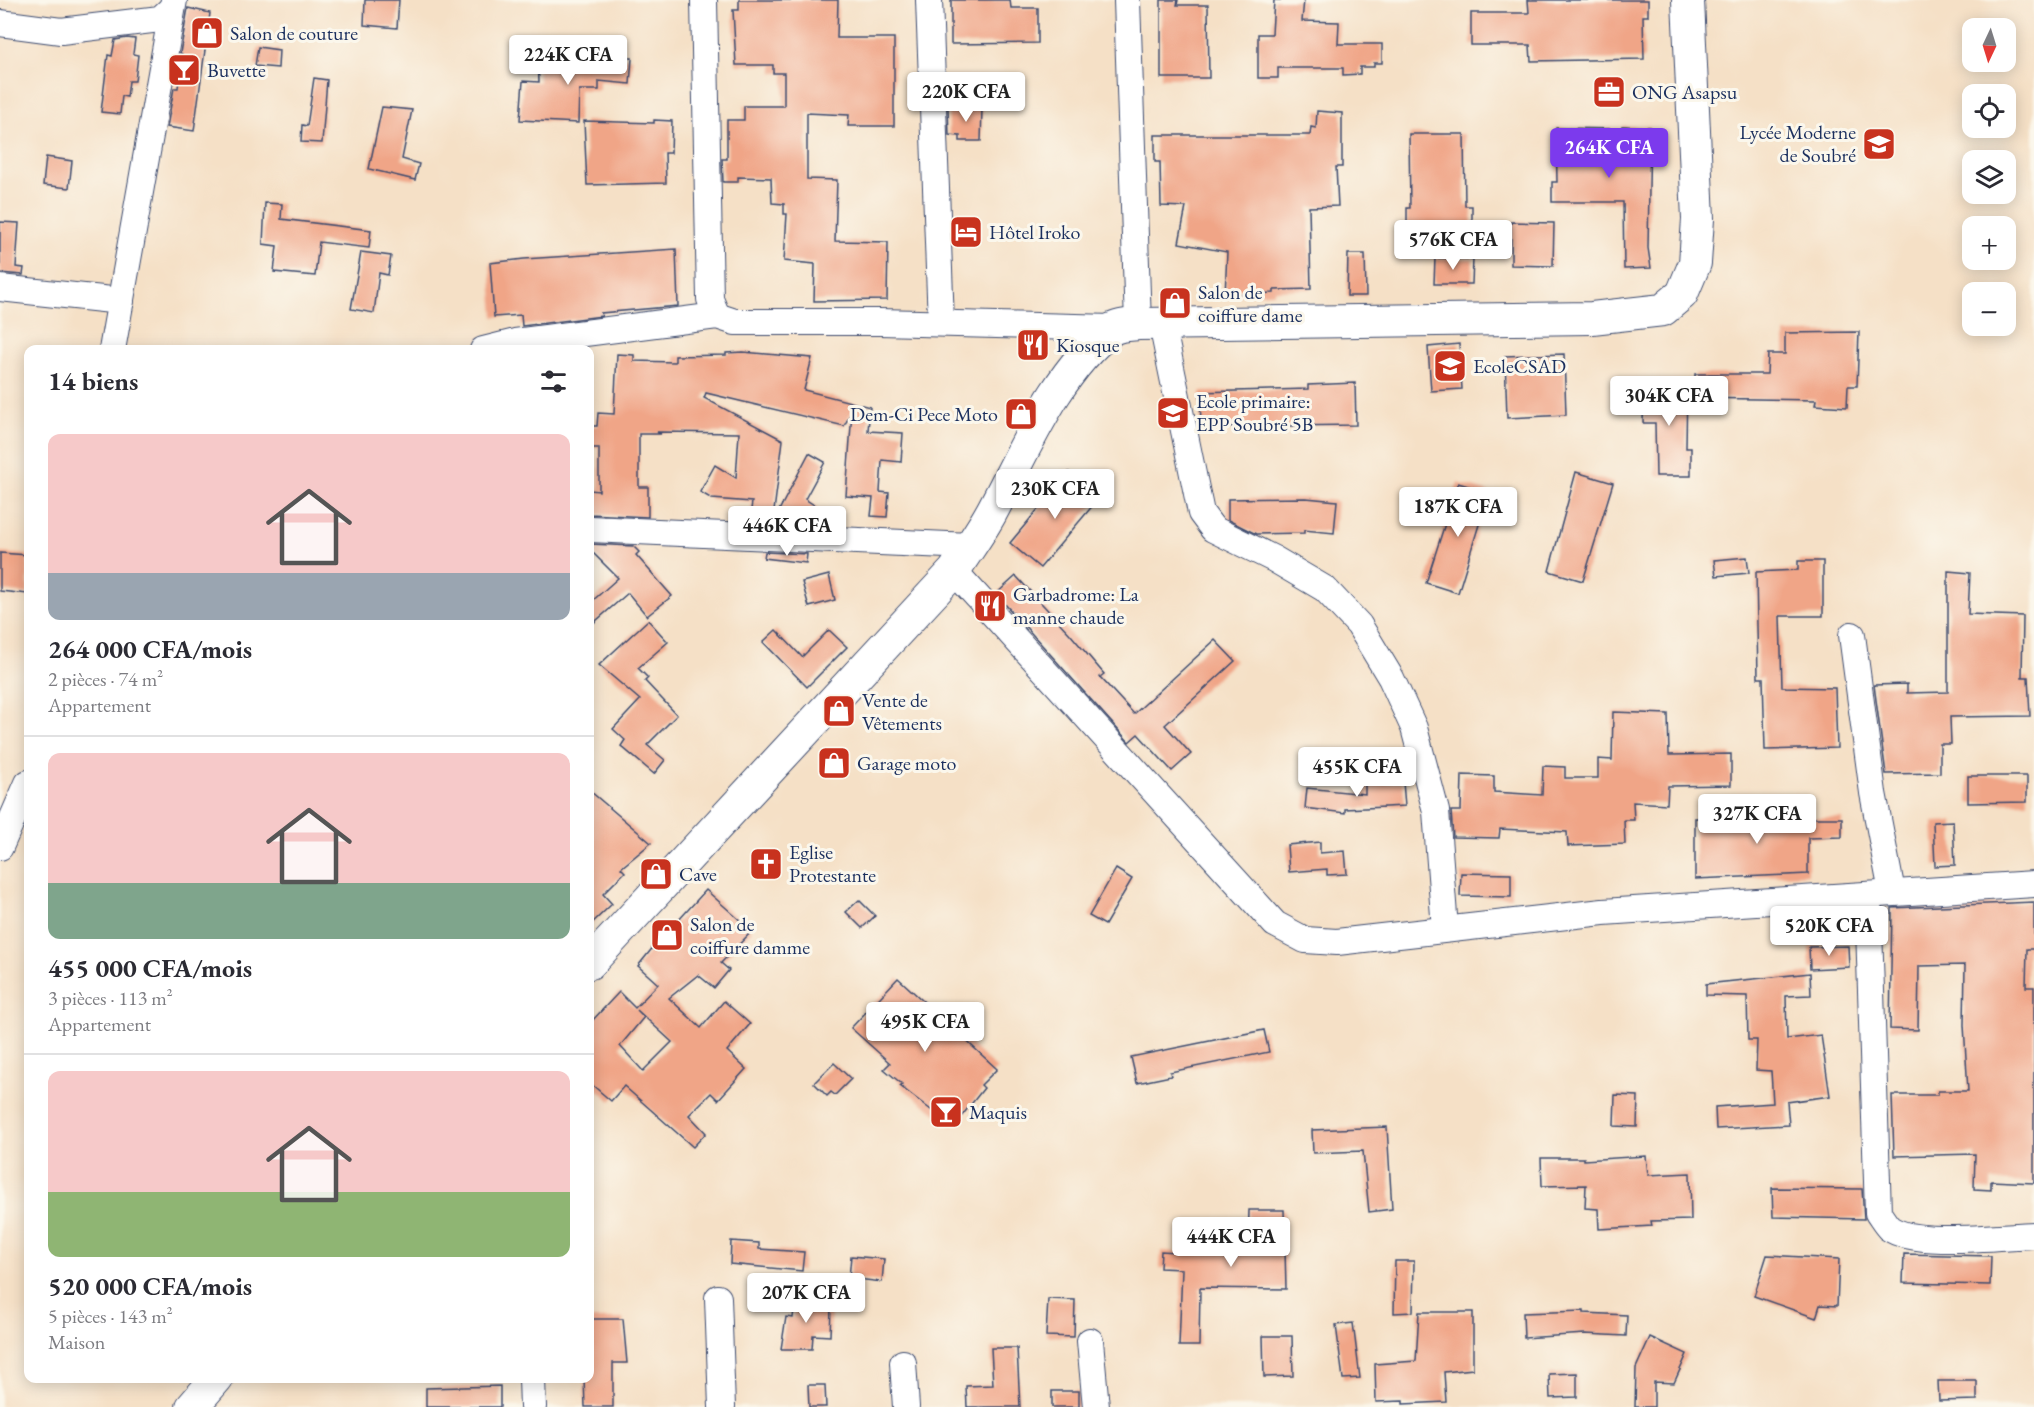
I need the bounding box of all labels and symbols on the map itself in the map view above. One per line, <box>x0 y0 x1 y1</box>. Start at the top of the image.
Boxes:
shop icon: Salon de couture <box>189 15 225 51</box>
north arrow <box>1962 18 2016 72</box>
place label: Salon de couture <box>230 20 358 46</box>
pin: 224K CFA <box>506 35 630 86</box>
bar icon: Buvette <box>166 52 202 88</box>
place label: Buvette <box>207 57 266 83</box>
pin: 220K CFA <box>904 72 1028 123</box>
office icon: ONG Asapsu <box>1591 74 1627 110</box>
place label: ONG Asapsu <box>1632 79 1738 105</box>
place label: Lycée Moderne de Soubré <box>1739 119 1856 168</box>
school or university icon: Lycée Moderne de Soubré <box>1861 126 1897 162</box>
pin: 264K CFA <box>1547 128 1671 179</box>
hotel icon: Hôtel Iroko <box>948 214 984 250</box>
place label: Hôtel Iroko <box>989 219 1080 245</box>
pin: 576K CFA <box>1391 220 1515 271</box>
place label: Salon de coiffure dame <box>1198 279 1303 328</box>
shop icon: Salon de coiffure dame <box>1157 285 1193 321</box>
restaurant icon: Kiosque <box>1015 327 1051 363</box>
place label: Kiosque <box>1056 332 1120 358</box>
school or university icon: EcoleCSAD <box>1432 348 1468 384</box>
place label: EcoleCSAD <box>1473 353 1566 379</box>
pin: 304K CFA <box>1607 376 1731 427</box>
place label: Ecole primaire: EPP Soubré 5B <box>1196 388 1313 437</box>
school or university icon: Ecole primaire: EPP Soubré 5B <box>1155 395 1191 431</box>
shop icon: Dem-Ci Pece Moto <box>1003 396 1039 432</box>
place label: Dem-Ci Pece Moto <box>850 401 998 427</box>
pin: 230K CFA <box>993 469 1117 520</box>
pin: 187K CFA <box>1396 487 1520 538</box>
pin: 446K CFA <box>725 506 849 557</box>
place label: Garbadrome: La manne chaude <box>1013 581 1139 630</box>
restaurant icon: Garbadrome: La manne chaude <box>972 588 1008 624</box>
place label: Vente de Vêtements <box>862 687 942 736</box>
shop icon: Vente de Vêtements <box>821 693 857 729</box>
shop icon: Garage moto <box>816 745 852 781</box>
pin: 455K CFA <box>1295 747 1419 798</box>
place label: Garage moto <box>857 750 956 776</box>
pin: 327K CFA <box>1695 794 1819 845</box>
place label: Eglise Protestante <box>789 839 876 888</box>
church icon: Eglise Protestante <box>748 846 784 882</box>
shop icon: Cave <box>638 856 674 892</box>
place label: Cave <box>679 861 717 887</box>
pin: 520K CFA <box>1767 906 1891 957</box>
place label: Salon de coiffure damme <box>690 911 810 960</box>
shop icon: Salon de coiffure damme <box>649 917 685 953</box>
pin: 495K CFA <box>863 1002 987 1053</box>
bar icon: Maquis <box>928 1094 964 1130</box>
place label: Maquis <box>969 1099 1027 1125</box>
pin: 444K CFA <box>1169 1217 1293 1268</box>
pin: 207K CFA <box>744 1273 868 1324</box>

